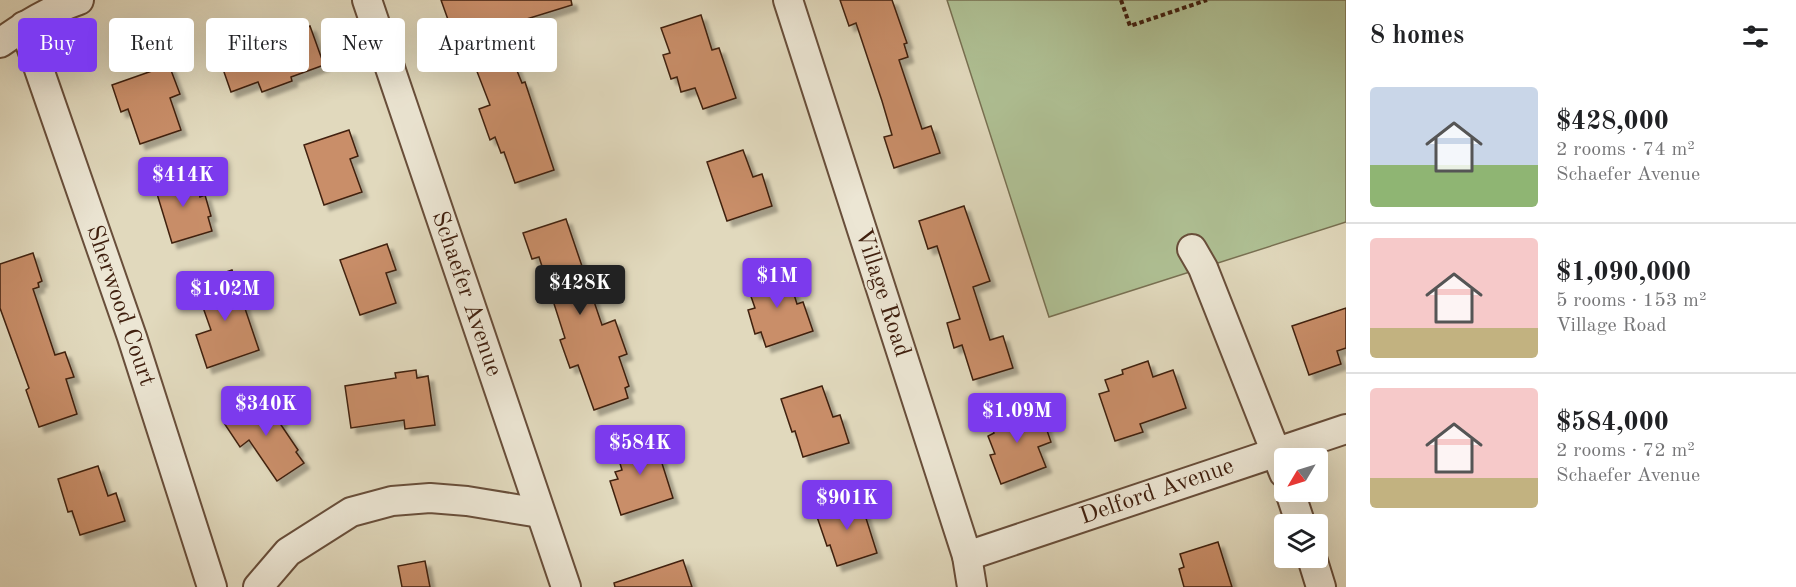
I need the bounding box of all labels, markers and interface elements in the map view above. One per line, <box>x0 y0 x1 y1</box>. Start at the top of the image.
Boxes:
chip: Buy <box>18 18 97 72</box>
chip: Rent <box>109 18 194 72</box>
chip: Filters <box>206 18 309 72</box>
chip: New <box>321 18 405 72</box>
chip: Apartment <box>417 18 557 72</box>
icon: filters <box>1739 20 1772 53</box>
text: 8 homes <box>1370 23 1464 49</box>
text: $428,000 <box>1556 109 1669 135</box>
icon: home <box>1418 111 1490 183</box>
text: 2 rooms · 74 m² <box>1556 140 1695 160</box>
pin: $414K <box>141 157 225 208</box>
text: Schaefer Avenue <box>1556 165 1700 185</box>
text: $414K <box>152 166 214 186</box>
street label: Schaefer Avenue <box>426 208 506 380</box>
street label: Sherwood Court <box>81 222 159 390</box>
street label: Village Road <box>850 226 914 360</box>
pin: $1M <box>748 258 806 309</box>
text: $1,090,000 <box>1556 260 1691 286</box>
icon: home <box>1418 262 1490 334</box>
pin: $428K <box>538 265 622 316</box>
text: $1M <box>757 267 798 287</box>
pin: $1.02M <box>176 271 274 322</box>
text: $428K <box>549 274 611 294</box>
text: $1.02M <box>190 280 260 300</box>
text: 5 rooms · 153 m² <box>1556 291 1706 311</box>
text: Village Road <box>1556 316 1667 336</box>
pin: $340K <box>224 386 308 437</box>
pin: $1.09M <box>968 393 1066 444</box>
text: $340K <box>235 395 297 415</box>
text: $1.09M <box>982 402 1052 422</box>
text: $584,000 <box>1556 410 1669 436</box>
icon: home <box>1418 412 1490 484</box>
pin: $584K <box>598 425 682 476</box>
text: $584K <box>609 434 671 454</box>
text: 2 rooms · 72 m² <box>1556 441 1695 461</box>
north arrow <box>1274 448 1328 502</box>
map controls <box>1274 448 1328 568</box>
street label: Delford Avenue <box>1077 454 1237 530</box>
text: Schaefer Avenue <box>1556 466 1700 486</box>
pin: $901K <box>805 480 889 531</box>
text: $901K <box>816 489 878 509</box>
button: layers <box>1274 514 1328 568</box>

